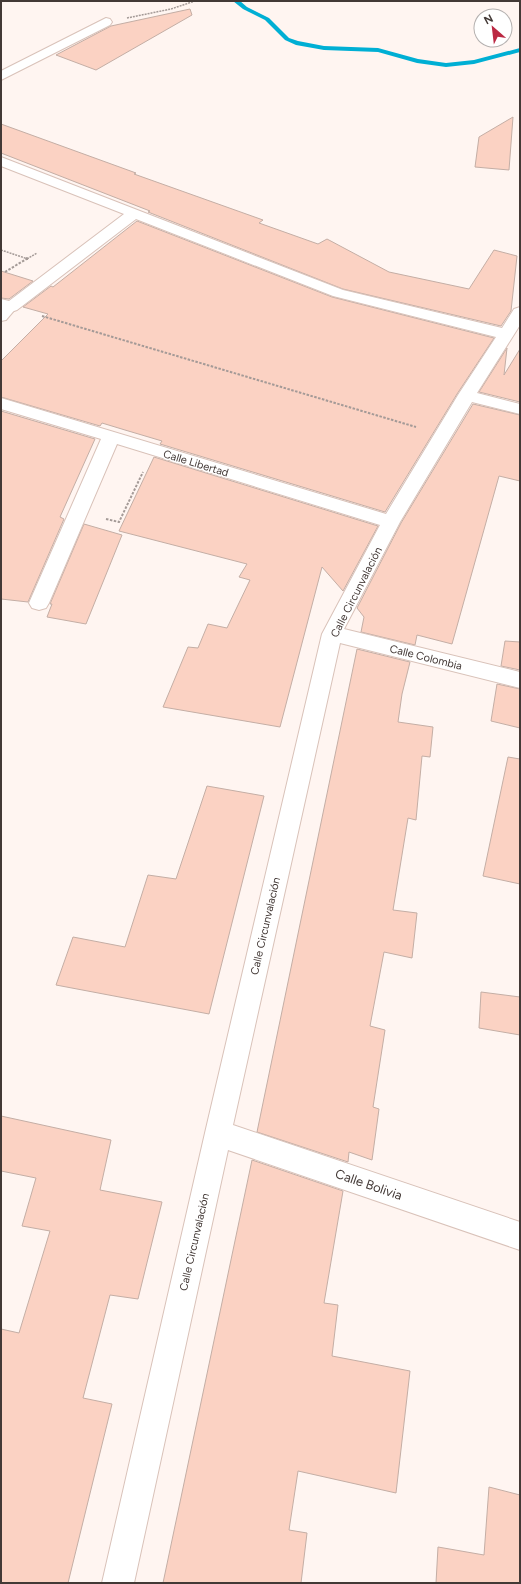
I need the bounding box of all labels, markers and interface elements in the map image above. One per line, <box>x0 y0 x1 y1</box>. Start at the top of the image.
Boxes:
north arrow <box>473 8 513 48</box>
text: N <box>482 12 495 27</box>
street label: Calle Libertad <box>162 447 230 480</box>
street label: Calle Circunvalación <box>328 545 385 640</box>
street label: Calle Colombia <box>388 642 463 673</box>
street label: Calle Circunvalación <box>248 876 283 976</box>
street label: Calle Bolivia <box>333 1166 404 1203</box>
street label: Calle Circunvalación <box>177 1192 212 1292</box>

